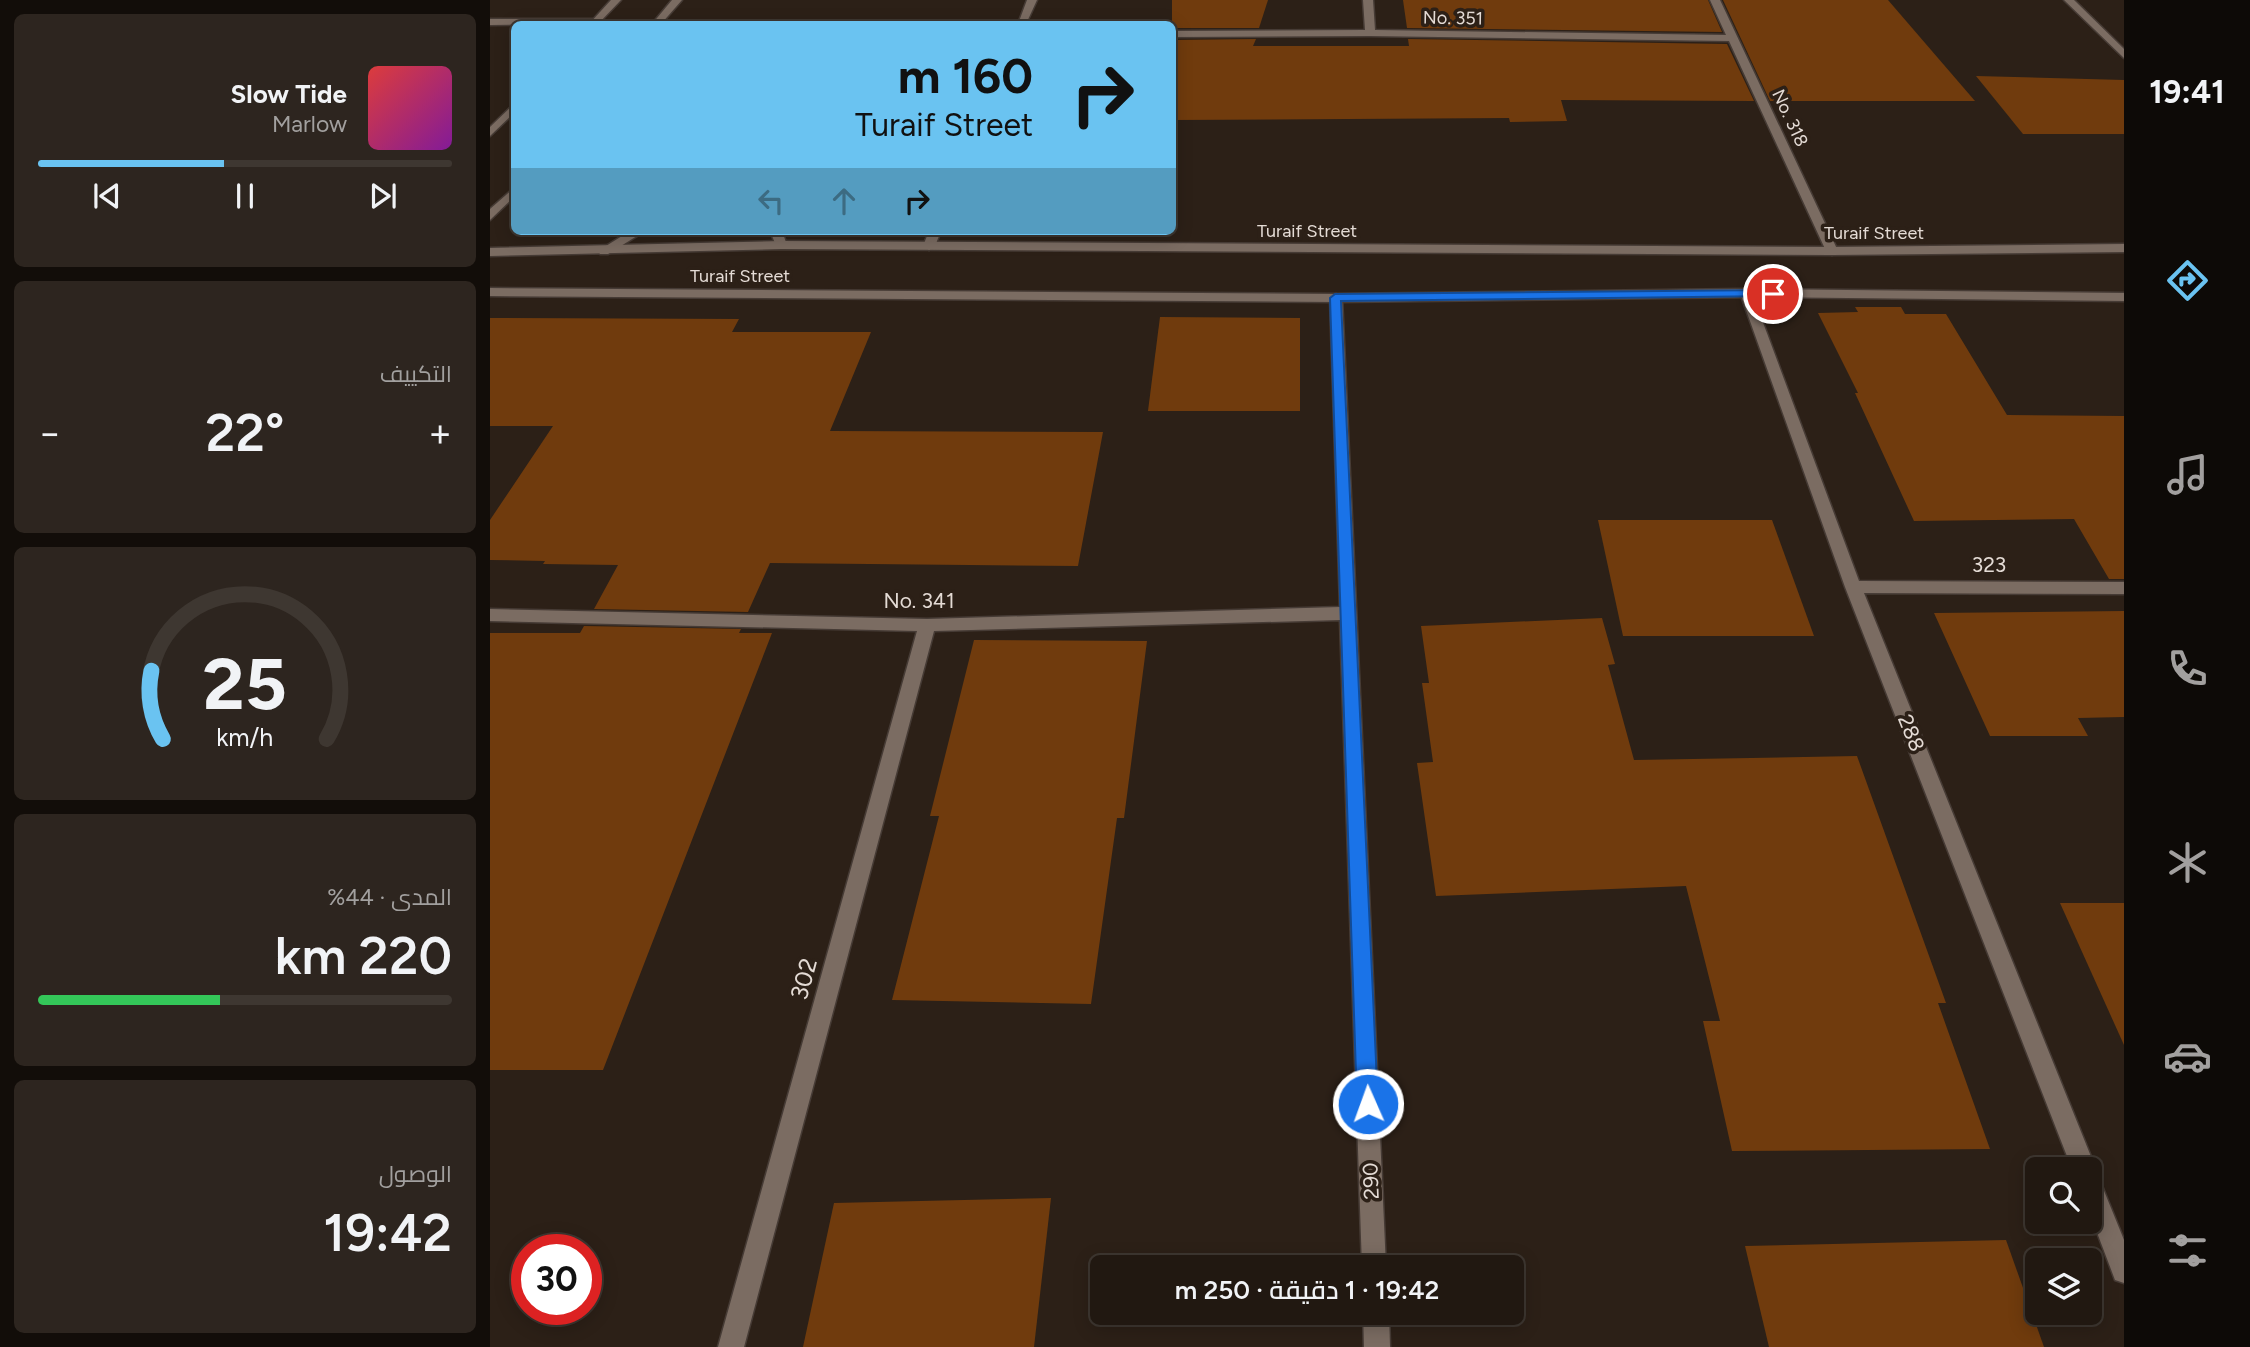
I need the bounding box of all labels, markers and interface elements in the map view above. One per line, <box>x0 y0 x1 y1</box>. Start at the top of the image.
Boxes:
street label: No. 351 <box>1423 6 1483 30</box>
text: 160 m <box>898 46 1033 105</box>
icon: right <box>1057 49 1148 140</box>
text: 19:41 <box>2149 73 2225 111</box>
text: Slow Tide <box>231 78 347 110</box>
street label: No. 318 <box>1767 86 1813 150</box>
text: Turaif Street <box>855 106 1033 144</box>
text: Marlow <box>272 110 347 138</box>
icon: previous <box>88 177 126 215</box>
icon: pause <box>226 177 264 215</box>
icon: next <box>364 177 402 215</box>
icon: left <box>752 182 790 220</box>
icon: ahead <box>825 182 863 220</box>
icon: right <box>898 182 936 220</box>
street label: Turaif Street <box>1257 220 1357 242</box>
street label: Turaif Street <box>1824 222 1924 244</box>
icon: directions <box>2163 256 2212 305</box>
pin <box>1743 264 1803 324</box>
street label: Turaif Street <box>690 265 790 287</box>
icon: arrive <box>1754 275 1792 313</box>
text: التكييف <box>380 360 452 388</box>
text: 22° <box>206 402 284 464</box>
text: − <box>38 410 62 456</box>
text: + <box>428 410 452 456</box>
icon: music <box>2163 450 2212 499</box>
street label: 323 <box>1972 552 2006 577</box>
street label: No. 341 <box>883 588 955 613</box>
text: 25 <box>203 641 287 728</box>
icon: phone <box>2163 644 2212 693</box>
street label: 288 <box>1893 711 1930 755</box>
text: km/h <box>216 722 274 752</box>
icon: climate <box>2163 838 2212 887</box>
text: المدى · 44% <box>327 883 452 911</box>
text: 220 km <box>275 925 452 987</box>
street label: 302 <box>784 955 823 1003</box>
icon: car <box>2163 1032 2212 1081</box>
position arrow <box>1331 1067 1405 1141</box>
map controls <box>2025 1157 2102 1325</box>
button: search <box>2025 1157 2102 1234</box>
text: الوصول <box>379 1160 452 1188</box>
street label: 290 <box>1357 1162 1384 1200</box>
text: 19:42 <box>323 1202 452 1264</box>
icon: filters <box>2163 1226 2212 1275</box>
speed limit sign: 30 <box>511 1234 602 1325</box>
button: layers <box>2025 1248 2102 1325</box>
text: 19:42 · 1 دقيقة · 250 m <box>1175 1274 1439 1306</box>

